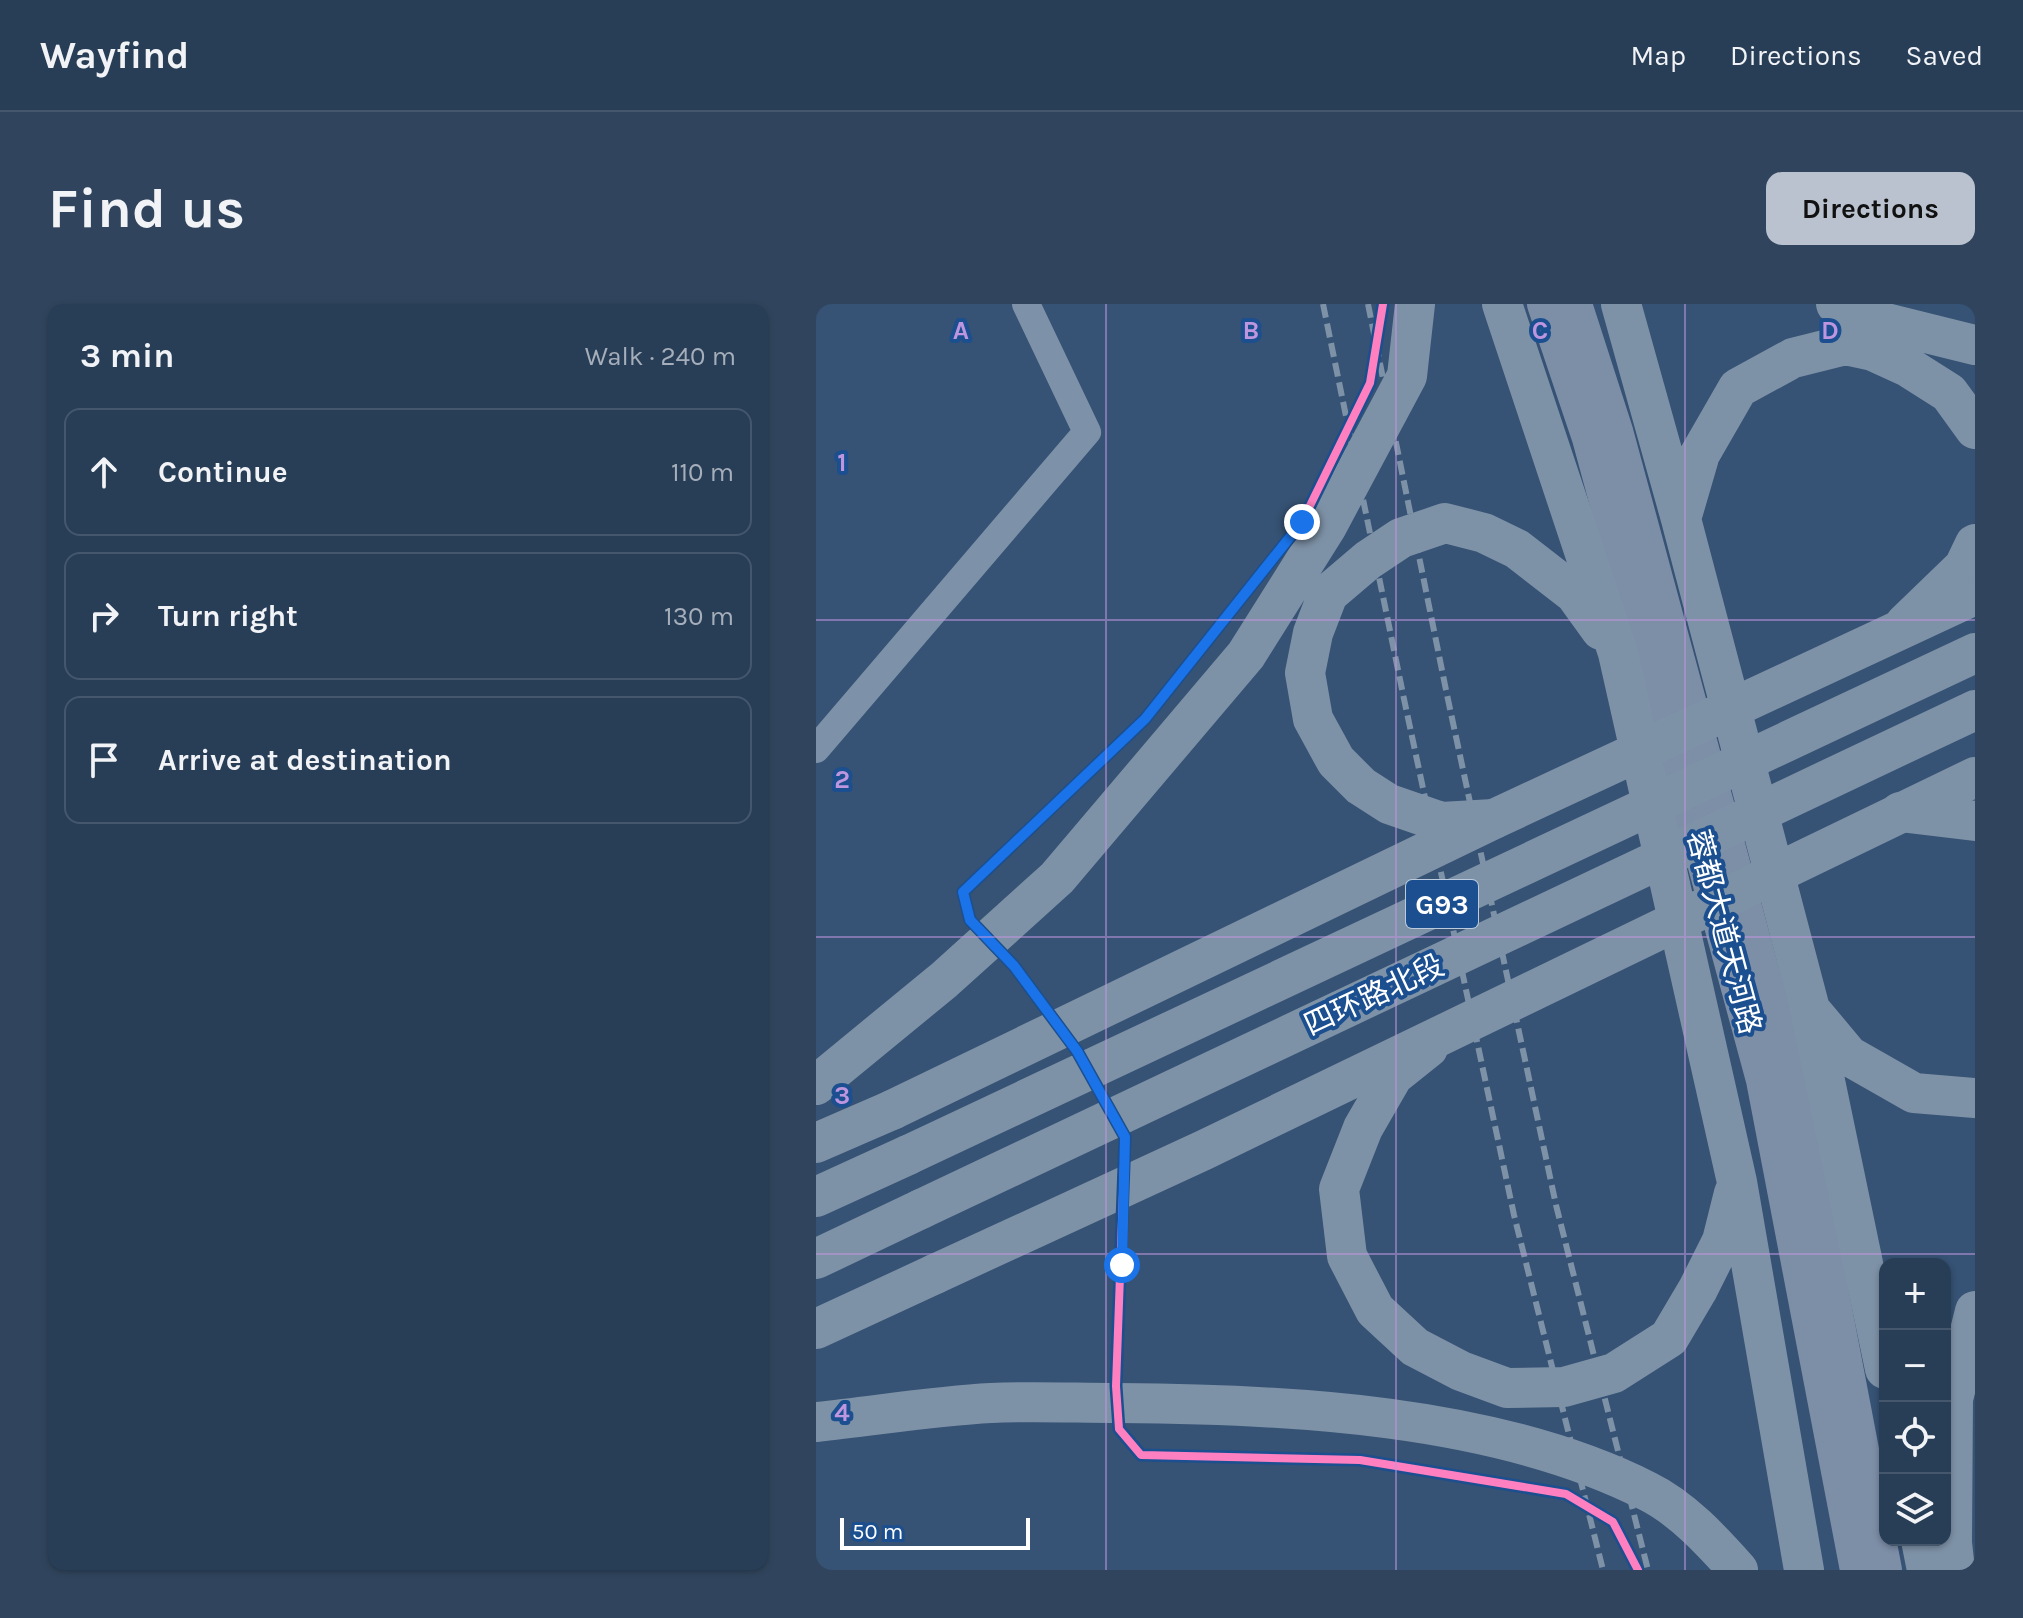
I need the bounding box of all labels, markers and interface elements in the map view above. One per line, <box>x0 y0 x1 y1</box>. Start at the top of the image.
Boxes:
text: Wayfind <box>40 33 189 78</box>
text: Map <box>1631 39 1686 72</box>
text: Directions <box>1730 39 1862 72</box>
text: Saved <box>1906 39 1983 72</box>
button: Directions <box>1766 172 1975 245</box>
text: Find us <box>48 176 245 241</box>
text: A <box>953 315 969 346</box>
text: B <box>1243 315 1259 346</box>
text: C <box>1532 315 1548 346</box>
text: D <box>1821 315 1839 346</box>
text: 3 min <box>80 336 174 376</box>
text: Walk · 240 m <box>585 341 736 372</box>
text: 1 <box>837 447 847 478</box>
icon: ahead <box>82 450 126 494</box>
text: Continue <box>158 454 288 490</box>
text: 110 m <box>671 457 734 488</box>
route end <box>1284 504 1320 540</box>
icon: right <box>82 594 126 638</box>
text: Turn right <box>158 598 298 634</box>
text: 130 m <box>664 601 734 632</box>
icon: arrive <box>82 738 126 782</box>
text: Arrive at destination <box>158 742 452 778</box>
text: 2 <box>834 764 850 795</box>
street label: 蓉都大道天河路 <box>1679 826 1769 1038</box>
road number: G93 <box>1406 880 1478 928</box>
street label: 四环路北段 <box>1298 947 1450 1043</box>
text: 3 <box>834 1080 850 1111</box>
route start <box>1104 1247 1140 1283</box>
map controls <box>1879 1258 1951 1546</box>
button: + <box>1879 1258 1951 1330</box>
button: − <box>1879 1330 1951 1402</box>
text: 4 <box>834 1397 850 1428</box>
button: locate <box>1879 1402 1951 1474</box>
button: layers <box>1879 1474 1951 1546</box>
scale bar <box>840 1514 1030 1550</box>
text: 50 m <box>852 1519 903 1545</box>

